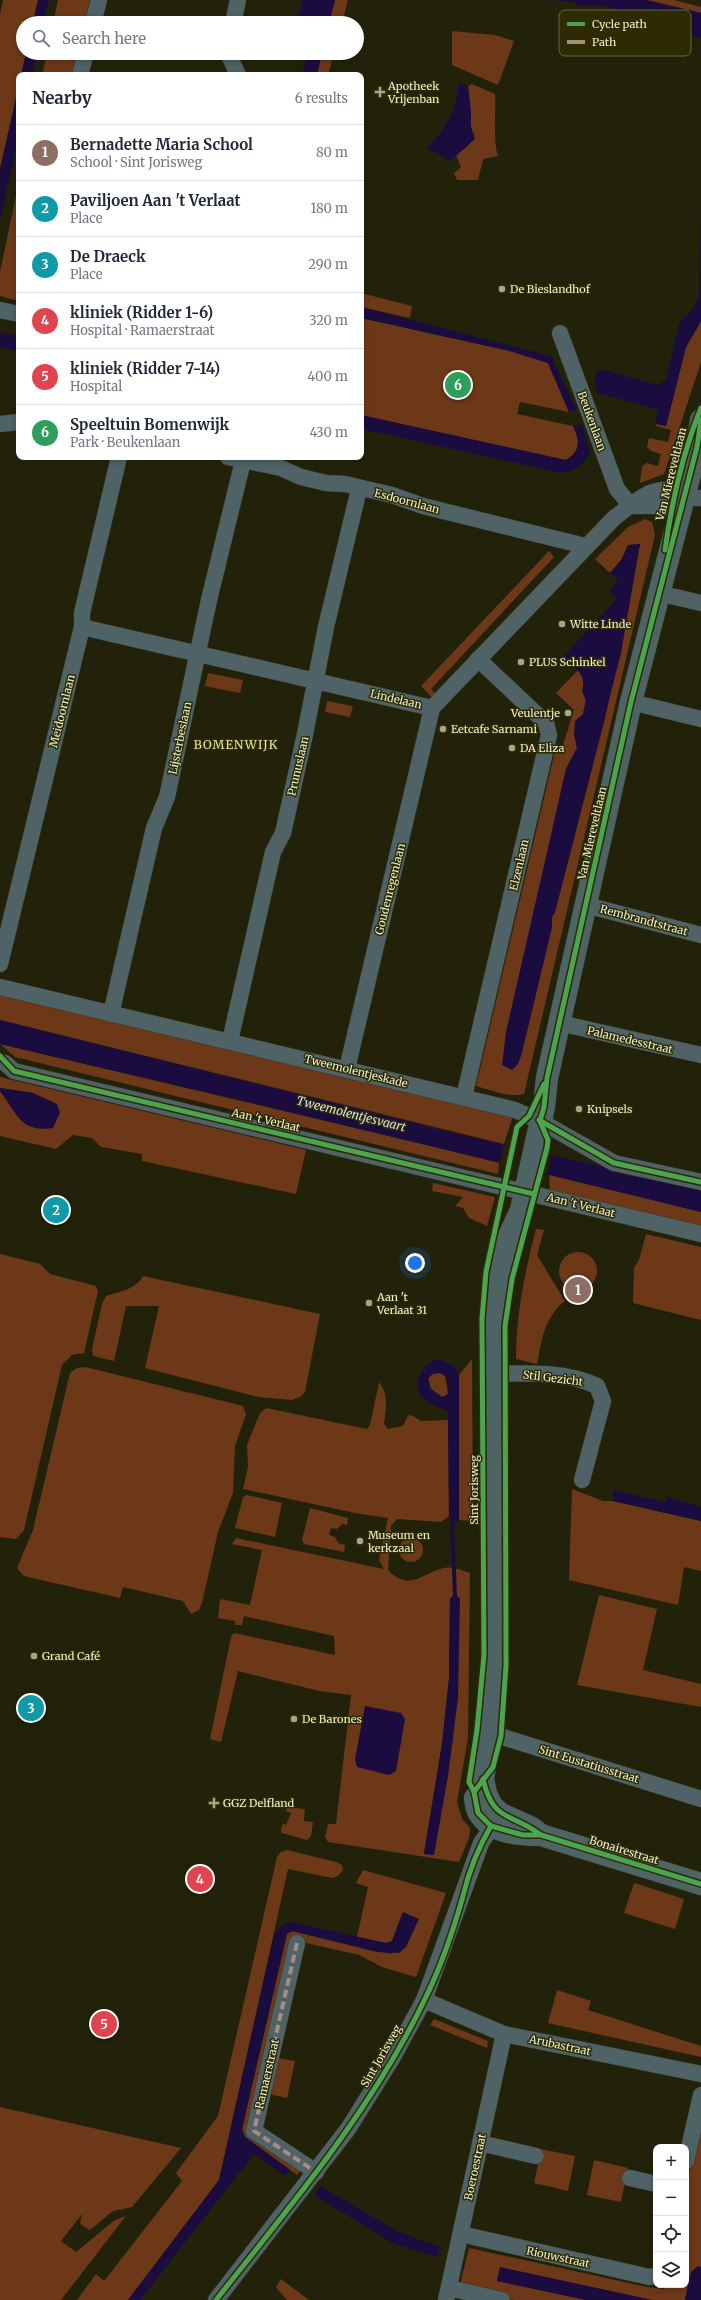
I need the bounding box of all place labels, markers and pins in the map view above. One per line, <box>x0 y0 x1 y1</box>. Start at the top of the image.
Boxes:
place label: Apotheek Vrijenban <box>387 79 440 106</box>
marker: Apotheek Vrijenban <box>375 87 385 97</box>
place label: De Bieslandhof <box>510 282 591 296</box>
marker: De Bieslandhof <box>497 284 507 294</box>
pin: 6 <box>445 370 471 400</box>
place label: Witte Linde <box>569 617 631 631</box>
marker: Witte Linde <box>557 619 567 629</box>
place label: PLUS Schinkel <box>529 655 606 669</box>
marker: PLUS Schinkel <box>516 657 526 667</box>
place label: Veulentje <box>510 706 560 720</box>
marker: Veulentje <box>563 708 573 718</box>
place label: Eetcafe Sarnami <box>451 722 537 736</box>
marker: Eetcafe Sarnami <box>438 724 448 734</box>
place label: DA Eliza <box>520 741 565 755</box>
marker: DA Eliza <box>507 743 517 753</box>
place label: Knipsels <box>587 1102 632 1116</box>
marker: Knipsels <box>574 1104 584 1114</box>
pin: 2 <box>43 1195 69 1225</box>
pin: 1 <box>565 1275 591 1305</box>
place label: Aan 't Verlaat 31 <box>376 1290 427 1317</box>
marker: Aan 't Verlaat 31 <box>364 1298 374 1308</box>
place label: Museum en kerkzaal <box>368 1528 431 1555</box>
marker: Museum en kerkzaal <box>355 1536 365 1546</box>
place label: Grand Café <box>42 1649 100 1663</box>
marker: Grand Café <box>29 1651 39 1661</box>
pin: 3 <box>18 1693 44 1723</box>
place label: De Barones <box>302 1712 362 1726</box>
marker: De Barones <box>289 1714 299 1724</box>
place label: GGZ Delfland <box>223 1796 295 1810</box>
marker: GGZ Delfland <box>208 1797 220 1809</box>
pin: 4 <box>187 1864 213 1894</box>
pin: 5 <box>91 2009 117 2039</box>

